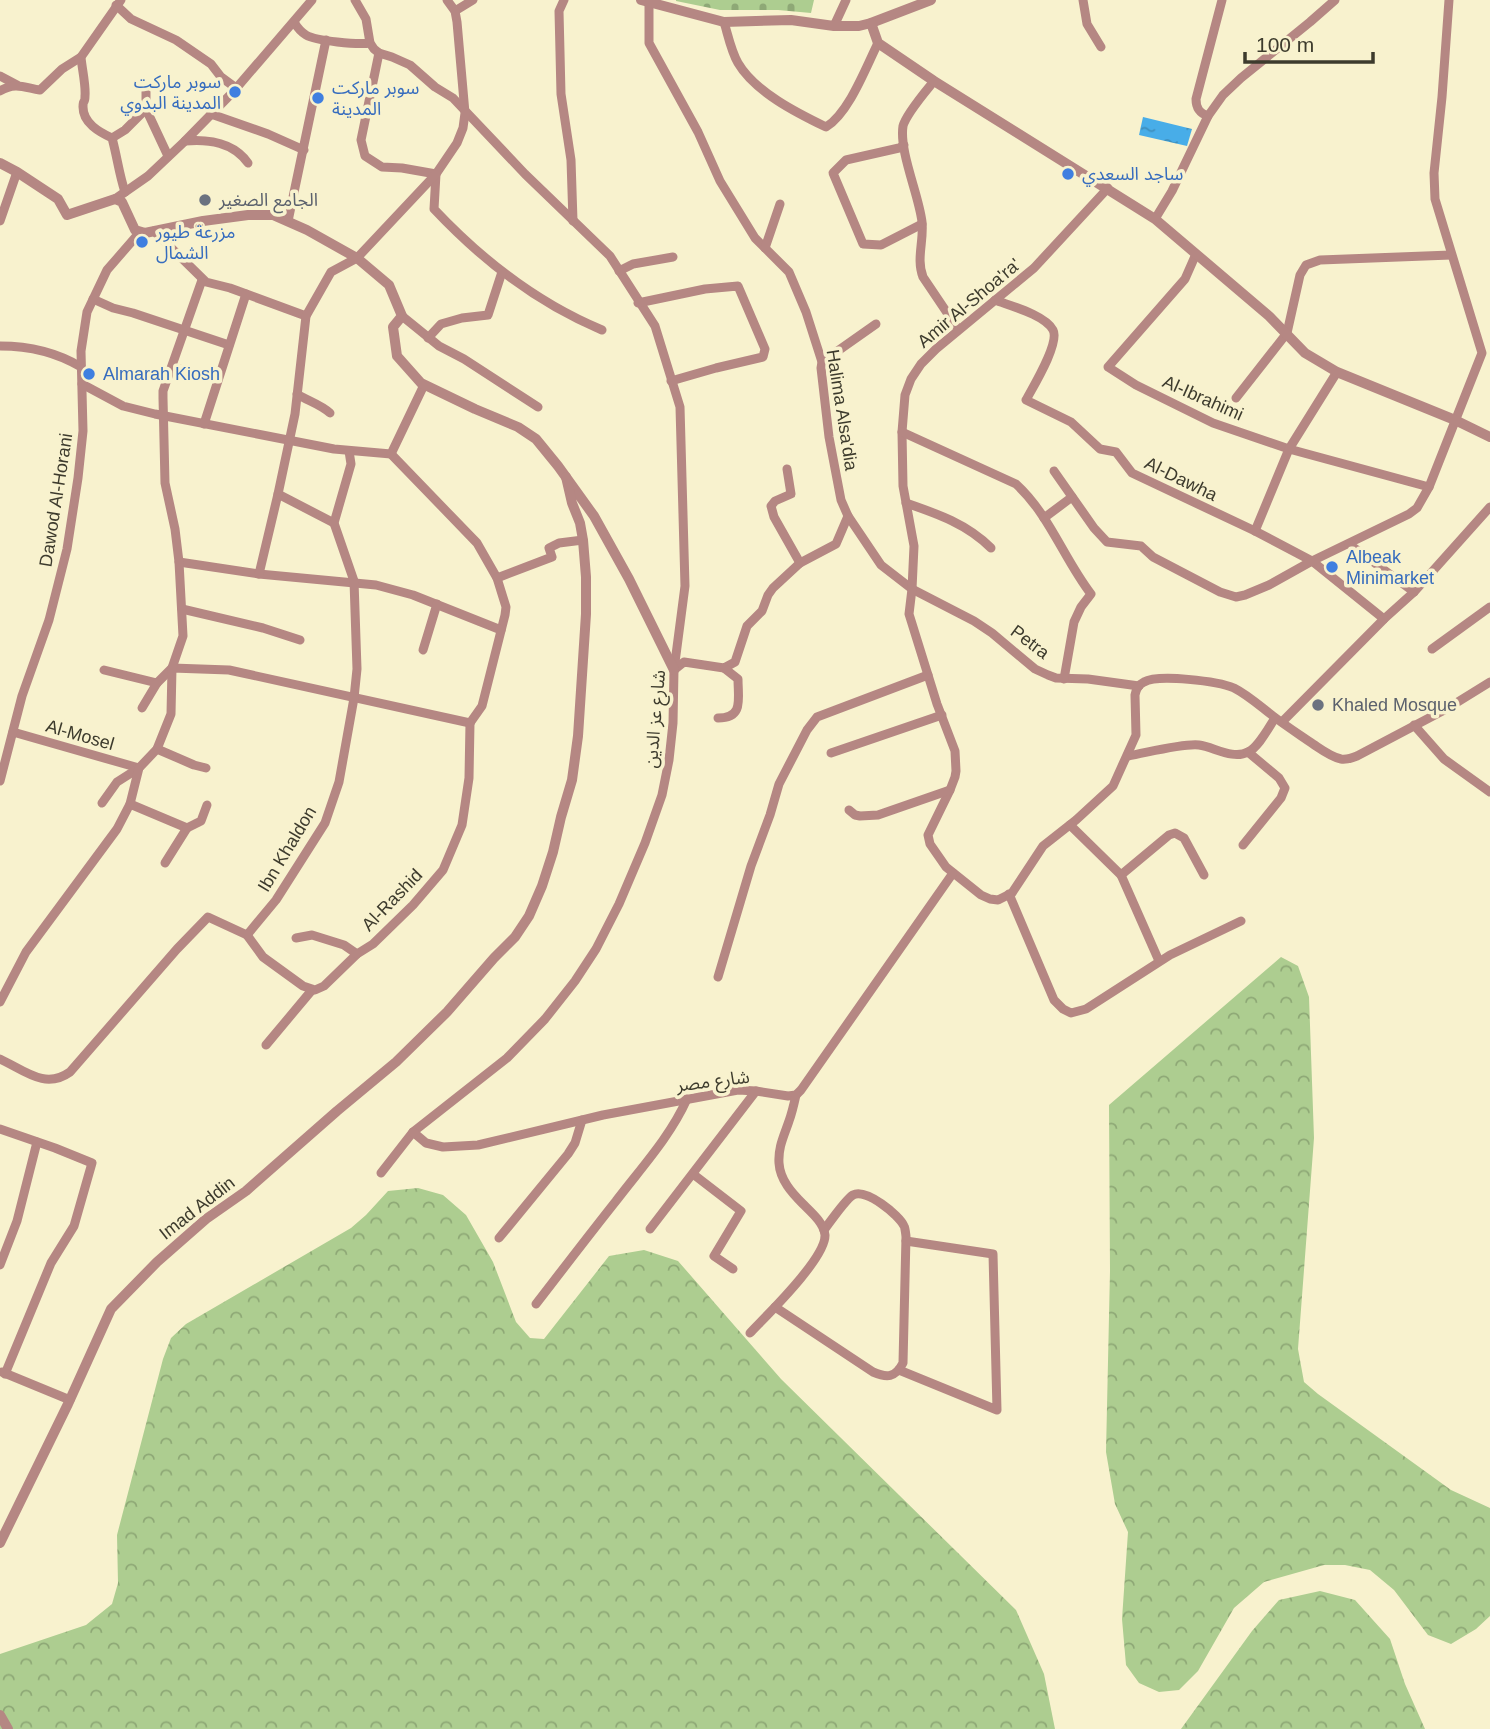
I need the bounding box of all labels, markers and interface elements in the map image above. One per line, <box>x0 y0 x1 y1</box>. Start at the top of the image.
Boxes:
scale bar <box>1245 21 1373 65</box>
text: 100 m <box>1256 33 1314 56</box>
place label: سوبر ماركت المدينة البدوي <box>120 72 221 116</box>
place label: سوبر ماركت المدينة <box>332 78 419 119</box>
marker: سوبر ماركت المدينة البدوي <box>227 84 243 100</box>
marker: سوبر ماركت المدينة <box>310 90 326 106</box>
place label: ساجد السعدي <box>1082 164 1183 187</box>
marker: ساجد السعدي <box>1060 166 1076 182</box>
place label: الجامع الصغير <box>218 190 318 214</box>
marker: الجامع الصغير <box>197 192 213 208</box>
place label: مزرعة طيور الشمال <box>155 222 236 264</box>
marker: مزرعة طيور الشمال <box>134 234 150 250</box>
street label: Amir Al-Shoa'ra' <box>914 254 1024 352</box>
street label: Halima Alsa'dia <box>823 348 862 473</box>
place label: Almarah Kiosh <box>103 364 220 384</box>
marker: Almarah Kiosh <box>81 366 97 382</box>
street label: Al-Ibrahimi <box>1160 371 1246 425</box>
street label: Dawod Al-Horani <box>36 432 76 568</box>
street label: Al-Dawha <box>1142 453 1221 506</box>
place label: Albeak Minimarket <box>1346 547 1434 588</box>
marker: Albeak Minimarket <box>1324 559 1340 575</box>
street label: Petra <box>1007 621 1054 664</box>
street label: شارع عز الدين <box>641 669 673 769</box>
place label: Khaled Mosque <box>1332 695 1457 715</box>
marker: Khaled Mosque <box>1310 697 1326 713</box>
street label: Al-Mosel <box>44 716 116 754</box>
street label: Ibn Khaldon <box>254 803 320 895</box>
street label: Al-Rashid <box>358 865 426 935</box>
street label: شارع مصر <box>674 1067 751 1100</box>
street label: Imad Addin <box>155 1172 239 1244</box>

